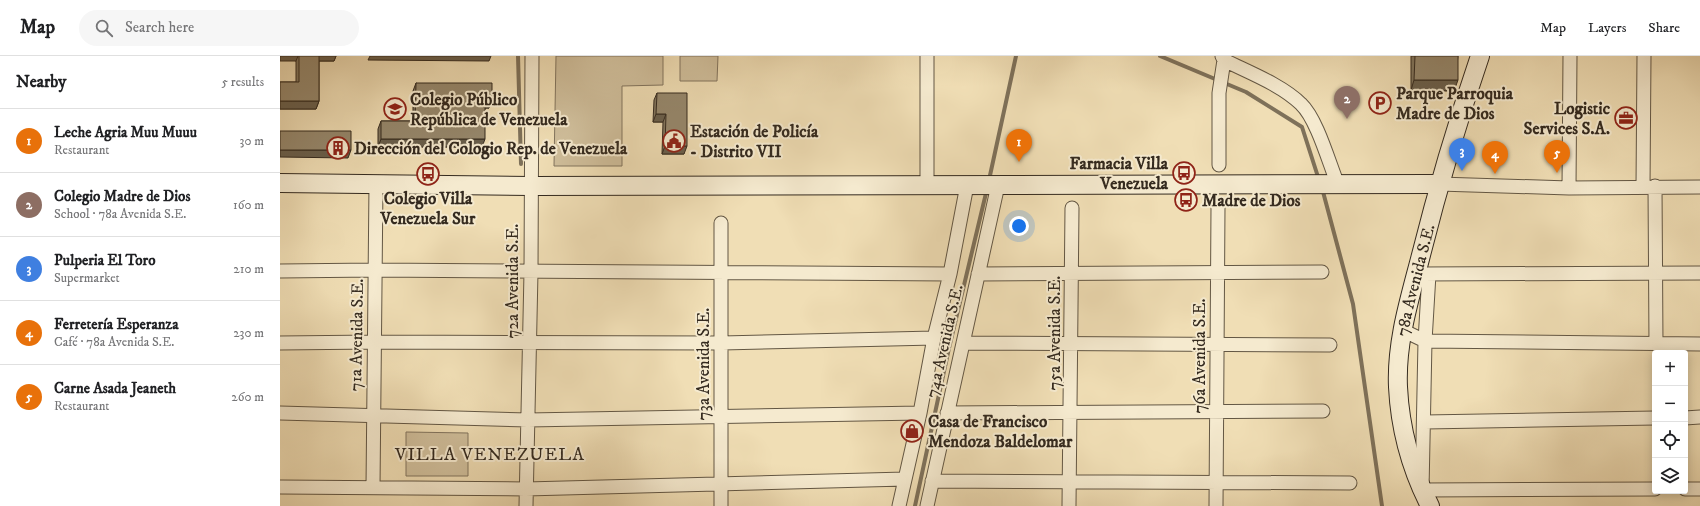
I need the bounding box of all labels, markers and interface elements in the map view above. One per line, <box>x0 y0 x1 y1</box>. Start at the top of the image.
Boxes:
search box <box>79 10 359 46</box>
text: Map <box>20 16 55 39</box>
icon: search <box>93 17 115 39</box>
text: Search here <box>125 18 194 37</box>
text: Map <box>1540 19 1566 37</box>
text: Layers <box>1588 19 1626 37</box>
text: Share <box>1648 19 1680 37</box>
text: Nearby <box>16 71 66 93</box>
text: 5 results <box>222 74 264 90</box>
place label: Parque Parroquia Madre de Dios <box>1396 83 1514 125</box>
pin: 2 <box>1334 86 1360 119</box>
place label: Colegio Público República de Venezuela <box>410 89 568 131</box>
parking icon: Parque Parroquia Madre de Dios <box>1367 90 1393 116</box>
school or university icon: Colegio Público República de Venezuela <box>382 96 408 122</box>
place label: Logistic Services S.A. <box>1524 98 1611 140</box>
office icon: Logistic Services S.A. <box>1613 105 1639 131</box>
place label: Estación de Policía - Distrito VII <box>690 121 819 163</box>
text: Leche Agria Muu Muuu <box>54 123 197 142</box>
public building icon: Estación de Policía - Distrito VII <box>661 128 687 154</box>
pin: 1 <box>1006 129 1032 162</box>
text: 1 <box>27 133 31 149</box>
text: 30 m <box>240 133 264 149</box>
building icon: Dirección del Cologio Rep. de Venezuela <box>325 135 351 161</box>
place label: Dirección del Cologio Rep. de Venezuela <box>354 138 628 160</box>
pin: 3 <box>1449 138 1475 171</box>
pin: 5 <box>1544 140 1570 173</box>
pin: 4 <box>1482 141 1508 174</box>
text: Restaurant <box>54 142 110 158</box>
place label: Farmacia Villa Venezuela <box>1070 153 1169 195</box>
bus stop icon: Farmacia Villa Venezuela <box>1171 160 1197 186</box>
bus stop icon: Colegio Villa Venezuela Sur <box>415 161 441 187</box>
text: Colegio Madre de Dios <box>54 187 190 206</box>
bus stop icon: Madre de Dios <box>1173 187 1199 213</box>
place label: Colegio Villa Venezuela Sur <box>380 188 476 230</box>
place label: Madre de Dios <box>1202 190 1301 212</box>
text: 2 <box>26 197 32 213</box>
text: 160 m <box>233 197 264 213</box>
text: School · 78a Avenida S.E. <box>54 206 186 222</box>
your location <box>1009 216 1029 236</box>
street label: 78a Avenida S.E. <box>1392 222 1441 338</box>
street label: 72a Avenida S.E. <box>502 224 524 338</box>
text: Pulperia El Toro <box>54 251 155 270</box>
text: 3 <box>27 261 31 277</box>
text: 210 m <box>233 261 264 277</box>
text: Supermarket <box>54 270 120 286</box>
street label: 75a Avenida S.E. <box>1044 276 1066 390</box>
street label: 71a Avenida S.E. <box>345 279 369 392</box>
street label: 74a Avenida S.E. <box>921 282 969 400</box>
street label: 76a Avenida S.E. <box>1189 298 1211 414</box>
street label: 73a Avenida S.E. <box>693 308 715 420</box>
text: Ferretería Esperanza <box>54 315 179 334</box>
text: 4 <box>25 325 33 341</box>
text: 230 m <box>233 325 264 341</box>
text: Café · 78a Avenida S.E. <box>54 334 174 350</box>
map controls <box>1652 350 1688 494</box>
button: + <box>1652 350 1688 386</box>
text: Carne Asada Jeaneth <box>54 379 176 398</box>
button: − <box>1652 386 1688 422</box>
text: 5 <box>26 389 32 405</box>
text: 260 m <box>231 389 264 405</box>
text: Restaurant <box>54 398 110 414</box>
place label: Casa de Francisco Mendoza Baldelomar <box>928 411 1073 453</box>
shop icon: Casa de Francisco Mendoza Baldelomar <box>899 418 925 444</box>
button: locate <box>1652 422 1688 458</box>
district label: VILLA VENEZUELA <box>394 444 585 466</box>
button: layers <box>1652 458 1688 494</box>

